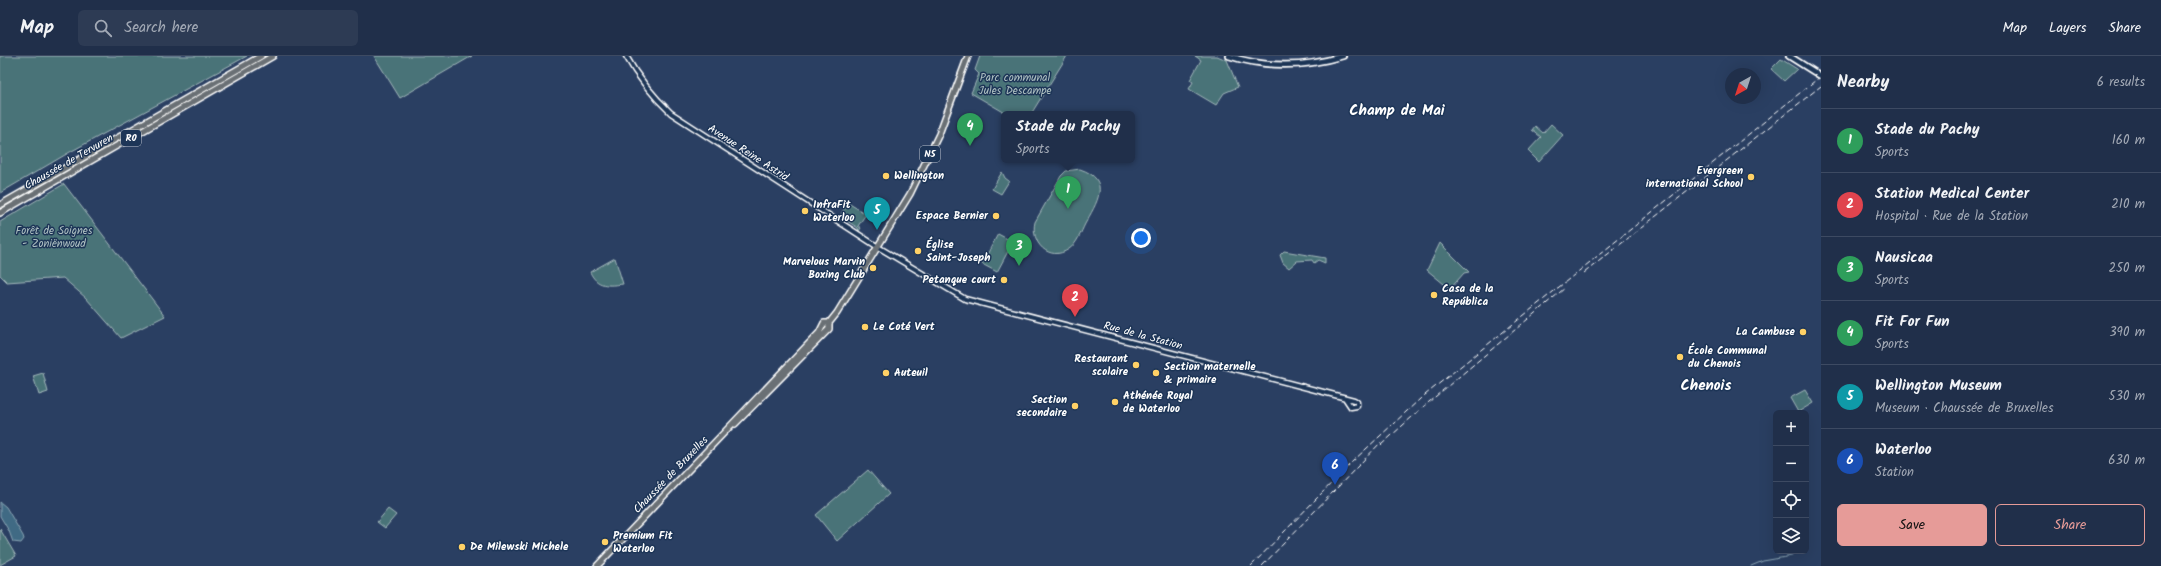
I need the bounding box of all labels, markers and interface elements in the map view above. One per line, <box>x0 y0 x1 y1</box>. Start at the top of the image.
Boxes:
search box <box>78 10 358 46</box>
text: Map <box>20 13 54 43</box>
text: Search here <box>124 16 198 40</box>
icon: search <box>92 17 114 39</box>
text: Map <box>2003 17 2027 39</box>
text: Layers <box>2049 17 2087 39</box>
text: Share <box>2109 17 2141 39</box>
north arrow <box>1725 68 1761 104</box>
park label: Parc communal Jules Descampe <box>979 69 1052 100</box>
text: Nearby <box>1837 69 1889 96</box>
text: 6 results <box>2097 72 2145 93</box>
district label: Champ de Mai <box>1349 99 1446 123</box>
popup <box>1001 111 1135 163</box>
pin: 4 <box>957 113 983 146</box>
text: Stade du Pachy <box>1016 115 1120 139</box>
text: Stade du Pachy <box>1875 118 1980 142</box>
street label: Avenue Reine Astrid <box>704 120 792 186</box>
street label: Chaussée de Tervuren <box>21 129 117 195</box>
road number: R0 <box>121 130 141 146</box>
text: 1 <box>1848 130 1852 151</box>
text: 160 m <box>2112 130 2145 151</box>
text: Sports <box>1016 139 1050 160</box>
text: Sports <box>1875 142 1909 163</box>
road number: N5 <box>920 146 940 162</box>
place label: Evergreen international School <box>1646 162 1743 193</box>
place label: Wellington <box>894 167 944 185</box>
marker: Wellington <box>881 171 891 181</box>
marker: Evergreen international School <box>1746 172 1756 182</box>
pin: 1 <box>1055 176 1081 209</box>
text: Station Medical Center <box>1875 182 2029 206</box>
text: 2 <box>1846 194 1854 215</box>
text: 210 m <box>2111 194 2145 215</box>
place label: InfraFit Waterloo <box>813 196 855 227</box>
pin: 5 <box>864 197 890 230</box>
marker: InfraFit Waterloo <box>800 206 810 216</box>
text: Hospital · Rue de la Station <box>1875 206 2028 227</box>
place label: Espace Bernier <box>916 207 989 225</box>
marker: Espace Bernier <box>991 211 1001 221</box>
park label: Forêt de Soignes - Zoniënwoud <box>16 222 93 253</box>
your location <box>1131 228 1151 248</box>
pin: 3 <box>1006 233 1032 266</box>
place label: Église Saint-Joseph <box>926 236 990 267</box>
marker: Église Saint-Joseph <box>913 246 923 256</box>
text: Nausicaa <box>1875 246 1933 270</box>
place label: Marvelous Marvin Boxing Club <box>783 253 865 284</box>
text: 3 <box>1846 258 1854 279</box>
text: 250 m <box>2108 258 2145 279</box>
marker: Marvelous Marvin Boxing Club <box>868 263 878 273</box>
text: Sports <box>1875 270 1909 291</box>
place label: Petanque court <box>923 271 997 289</box>
marker: Petanque court <box>999 275 1009 285</box>
place label: Casa de la República <box>1442 280 1494 311</box>
pin: 2 <box>1062 284 1088 317</box>
marker: Casa de la República <box>1429 290 1439 300</box>
text: Fit For Fun <box>1875 310 1949 334</box>
street label: Rue de la Station <box>1101 317 1185 355</box>
place label: Le Coté Vert <box>873 318 936 336</box>
marker: Le Coté Vert <box>860 322 870 332</box>
text: 4 <box>1846 322 1854 343</box>
text: 390 m <box>2109 322 2145 343</box>
place label: La Cambuse <box>1736 323 1796 341</box>
marker: La Cambuse <box>1798 327 1808 337</box>
text: Sports <box>1875 334 1909 355</box>
place label: École Communal du Chenois <box>1688 342 1767 373</box>
place label: Restaurant scolaire <box>1074 350 1129 381</box>
marker: École Communal du Chenois <box>1675 352 1685 362</box>
place label: Section maternelle & primaire <box>1164 358 1256 389</box>
marker: Restaurant scolaire <box>1131 360 1141 370</box>
place label: Auteuil <box>894 364 928 382</box>
marker: Auteuil <box>881 368 891 378</box>
marker: Section maternelle & primaire <box>1151 368 1161 378</box>
district label: Chenois <box>1680 374 1732 398</box>
text: Wellington Museum <box>1875 374 2002 398</box>
text: 5 <box>1847 386 1853 407</box>
text: 530 m <box>2109 386 2145 407</box>
place label: Athénée Royal de Waterloo <box>1123 387 1193 418</box>
place label: Section secondaire <box>1016 391 1068 422</box>
marker: Athénée Royal de Waterloo <box>1110 397 1120 407</box>
text: Museum · Chaussée de Bruxelles <box>1875 398 2054 419</box>
marker: Section secondaire <box>1070 401 1080 411</box>
map controls <box>1773 410 1809 554</box>
button: + <box>1773 410 1809 446</box>
street label: Chaussée de Bruxelles <box>629 432 713 518</box>
text: Waterloo <box>1875 438 1932 462</box>
button: − <box>1773 446 1809 482</box>
text: 6 <box>1846 450 1854 471</box>
text: 630 m <box>2108 450 2145 471</box>
pin: 6 <box>1322 452 1348 485</box>
text: Station <box>1875 462 1914 483</box>
button: locate <box>1773 482 1809 518</box>
button: Save <box>1837 504 1987 546</box>
button: Share <box>1995 504 2145 546</box>
button: layers <box>1773 518 1809 554</box>
place label: Premium Fit Waterloo <box>613 527 674 558</box>
marker: Premium Fit Waterloo <box>600 537 610 547</box>
place label: De Milewski Michele <box>470 538 569 556</box>
marker: De Milewski Michele <box>457 542 467 552</box>

